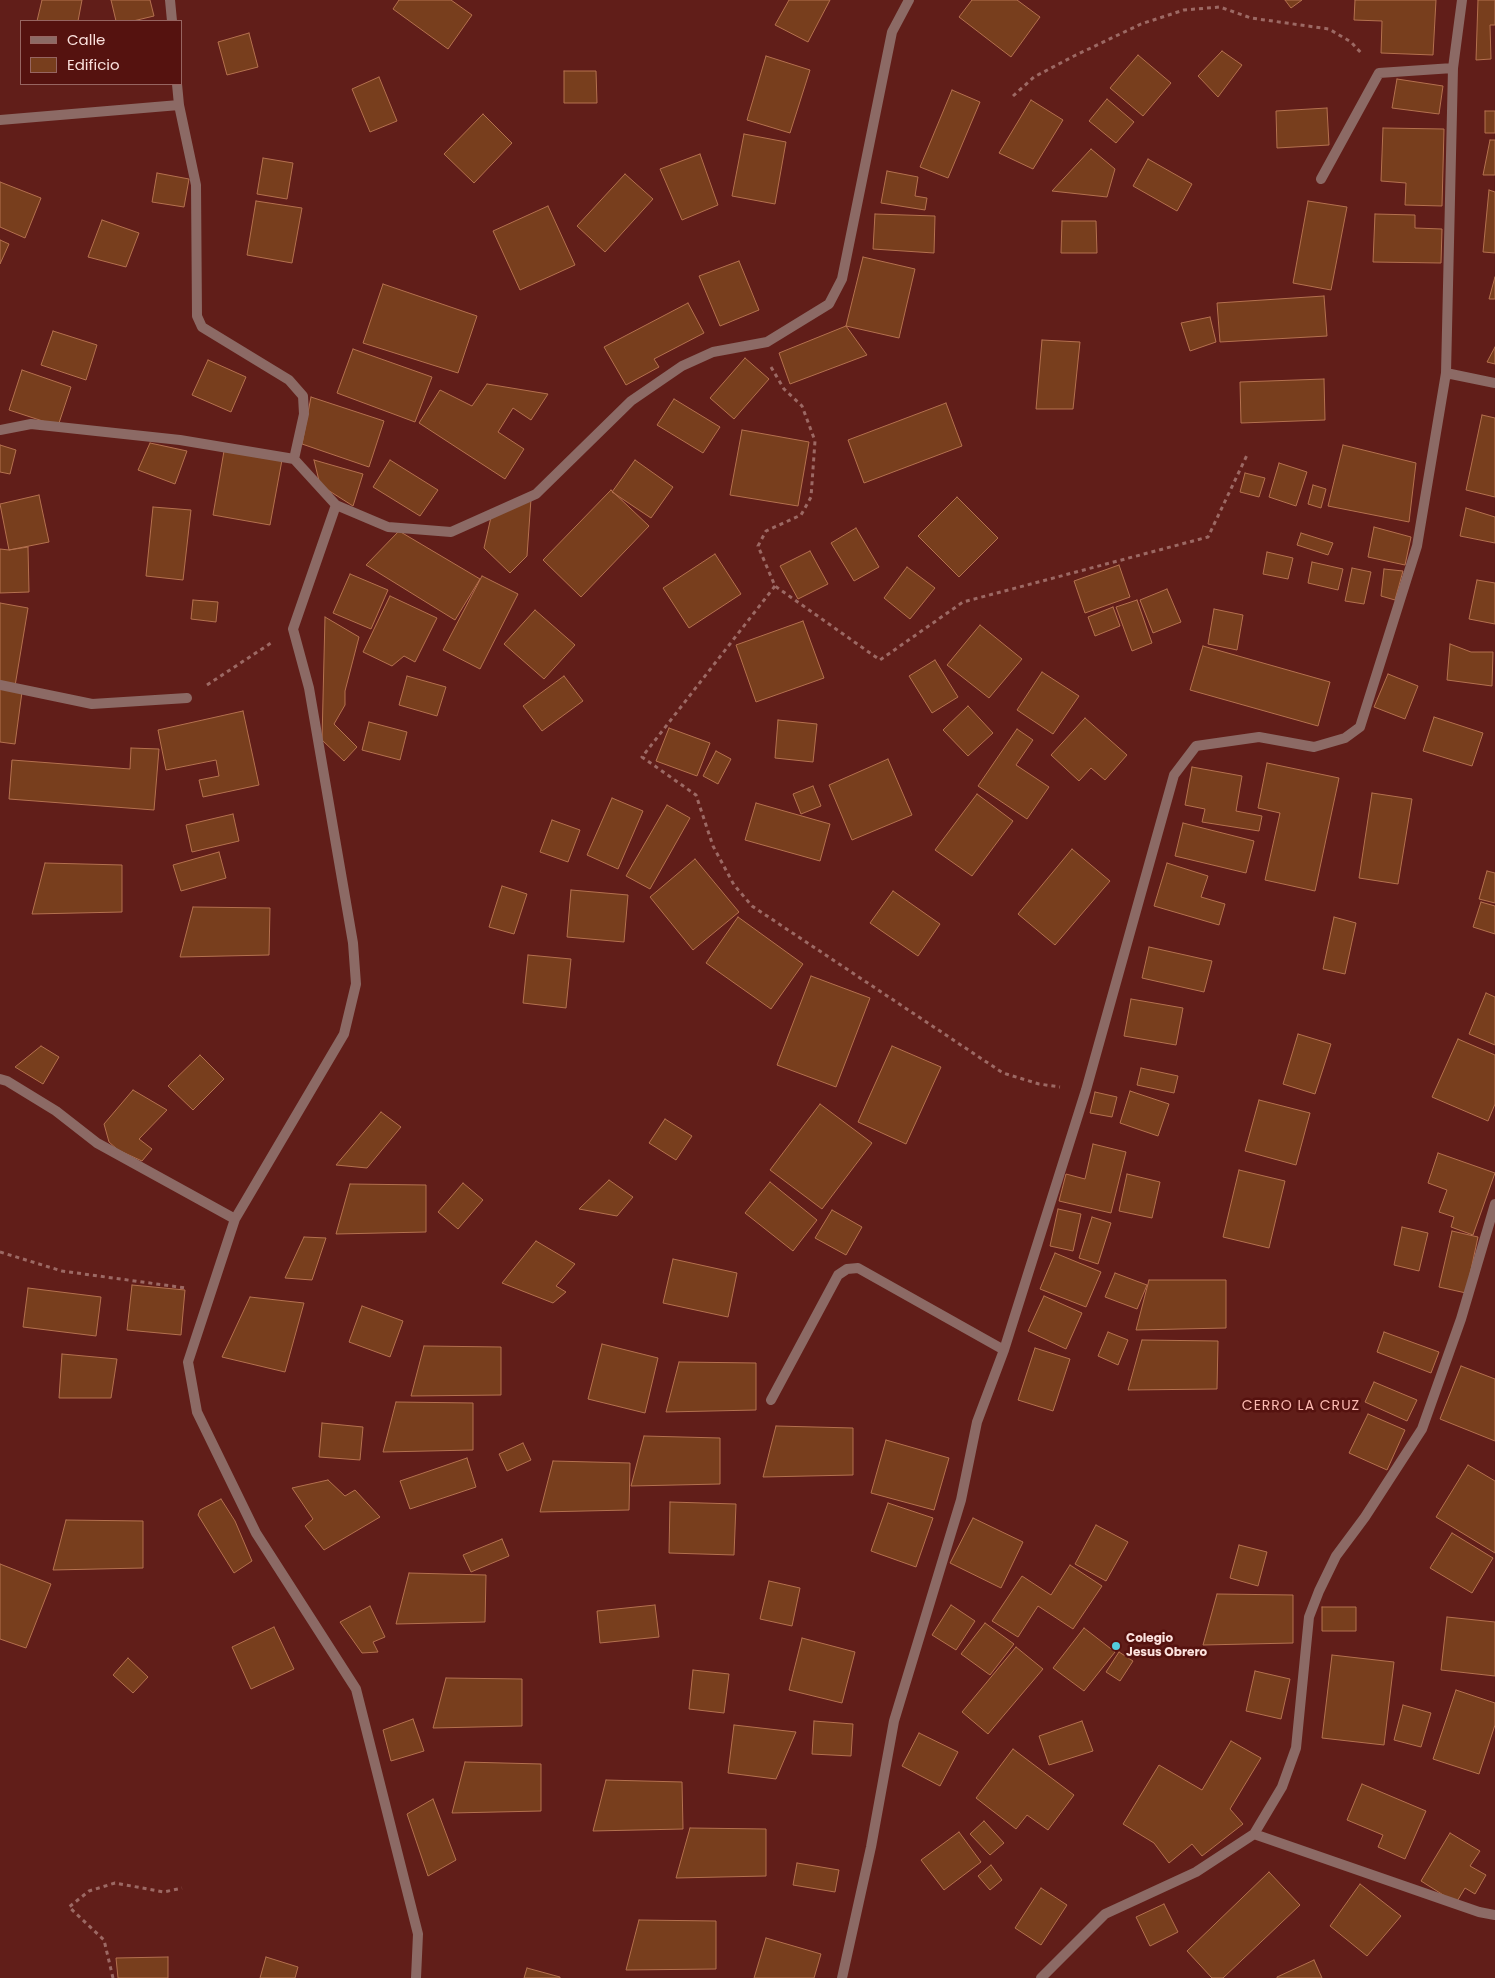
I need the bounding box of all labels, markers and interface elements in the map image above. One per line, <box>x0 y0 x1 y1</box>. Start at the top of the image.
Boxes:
legend <box>20 20 182 85</box>
text: Calle <box>67 29 105 50</box>
text: Edificio <box>67 54 120 75</box>
district label: CERRO LA CRUZ <box>1240 1398 1362 1414</box>
place label: Colegio Jesus Obrero <box>1126 1632 1207 1660</box>
marker: Colegio Jesus Obrero <box>1110 1640 1122 1652</box>

